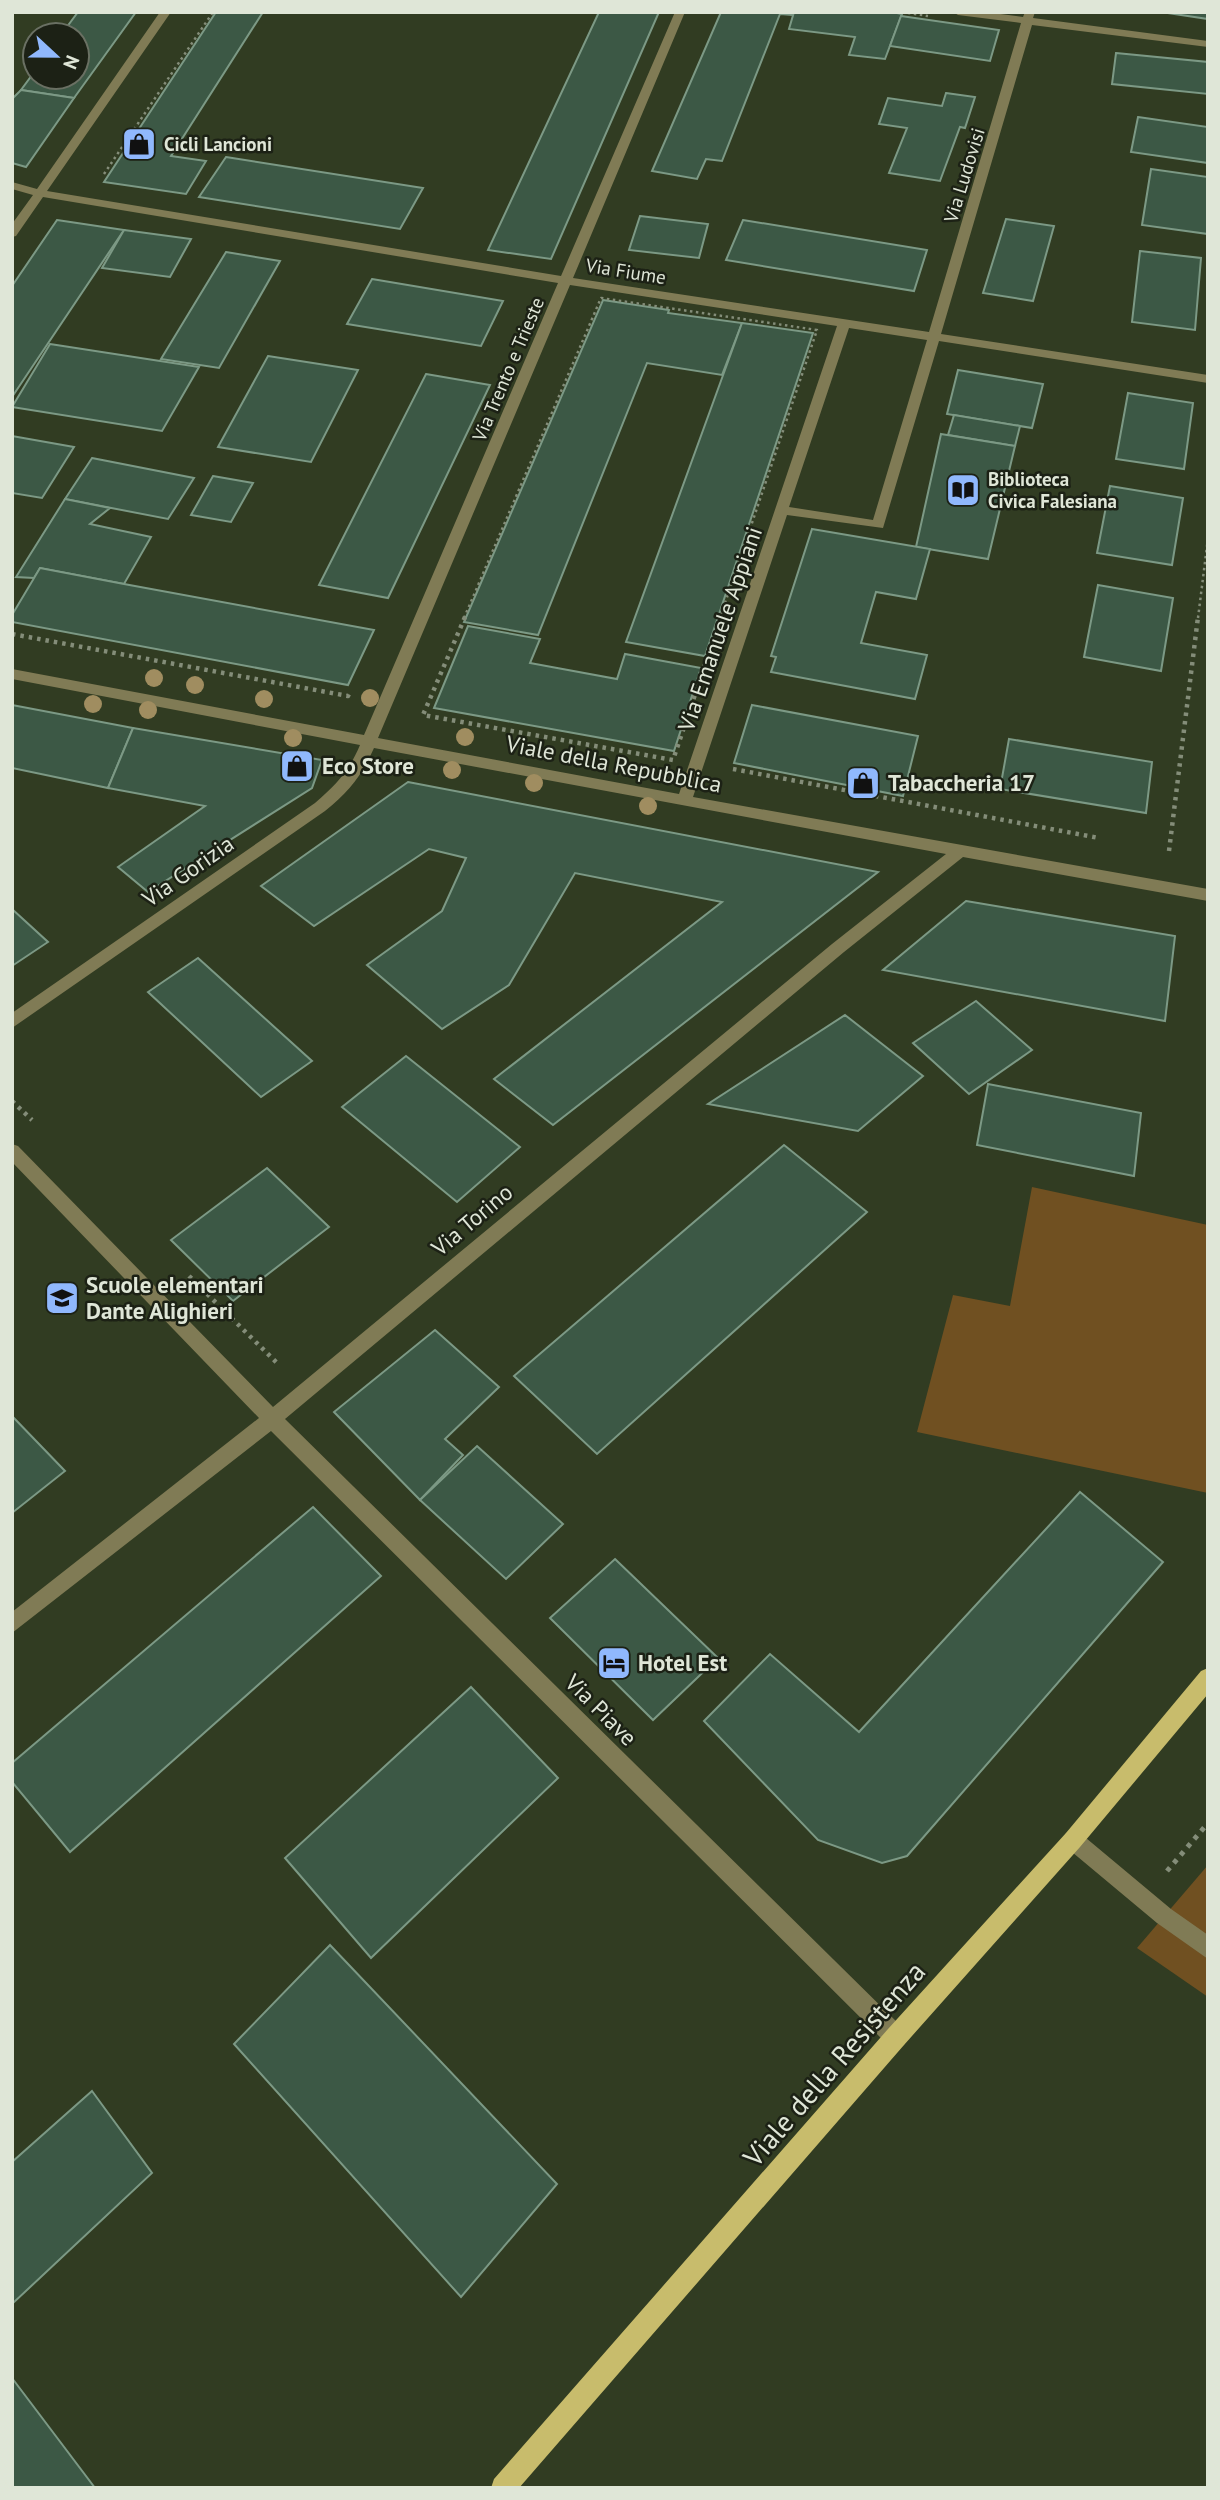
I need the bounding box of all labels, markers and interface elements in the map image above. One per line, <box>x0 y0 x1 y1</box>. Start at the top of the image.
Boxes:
north arrow <box>21 21 91 91</box>
text: N <box>58 52 85 73</box>
shop icon: Cicli Lancioni <box>120 125 158 163</box>
street label: Via Ludovisi <box>938 125 990 226</box>
place label: Cicli Lancioni <box>164 132 272 156</box>
street label: Via Fiume <box>583 253 668 289</box>
street label: Via Trento e Trieste <box>466 293 549 446</box>
place label: Biblioteca Civica Falesiana <box>988 467 1117 513</box>
library icon: Biblioteca Civica Falesiana <box>944 471 982 509</box>
street label: Via Emanuele Appiani <box>671 523 768 736</box>
street label: Viale della Repubblica <box>503 728 724 799</box>
shop icon: Eco Store <box>278 747 316 785</box>
place label: Eco Store <box>322 751 414 780</box>
shop icon: Tabaccheria 17 <box>844 764 882 802</box>
place label: Tabaccheria 17 <box>888 768 1035 797</box>
street label: Via Gorizia <box>136 829 239 913</box>
street label: Via Torino <box>424 1177 518 1263</box>
place label: Scuole elementari Dante Alighieri <box>86 1270 264 1325</box>
school or university icon: Scuole elementari Dante Alighieri <box>43 1279 81 1317</box>
hotel icon: Hotel Est <box>595 1644 633 1682</box>
place label: Hotel Est <box>638 1648 727 1677</box>
street label: Via Piave <box>559 1667 643 1752</box>
street label: Viale della Resistenza <box>734 1953 933 2175</box>

